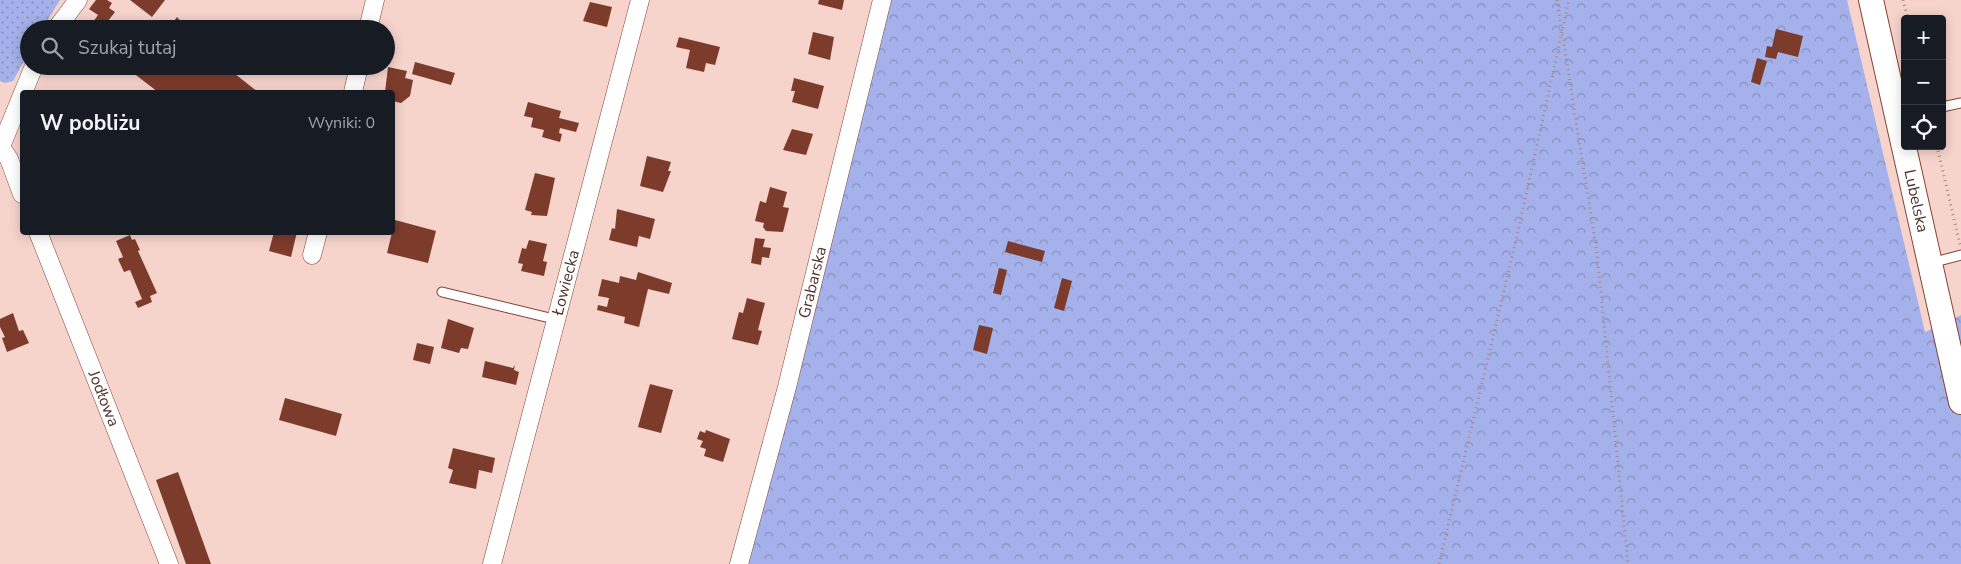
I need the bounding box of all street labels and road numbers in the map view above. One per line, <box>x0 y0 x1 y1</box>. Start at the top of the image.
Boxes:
street label: Lubelska <box>1898 167 1934 235</box>
street label: Grabarska <box>793 244 832 321</box>
street label: Łowiecka <box>546 247 585 319</box>
street label: Jodłowa <box>82 366 125 430</box>

